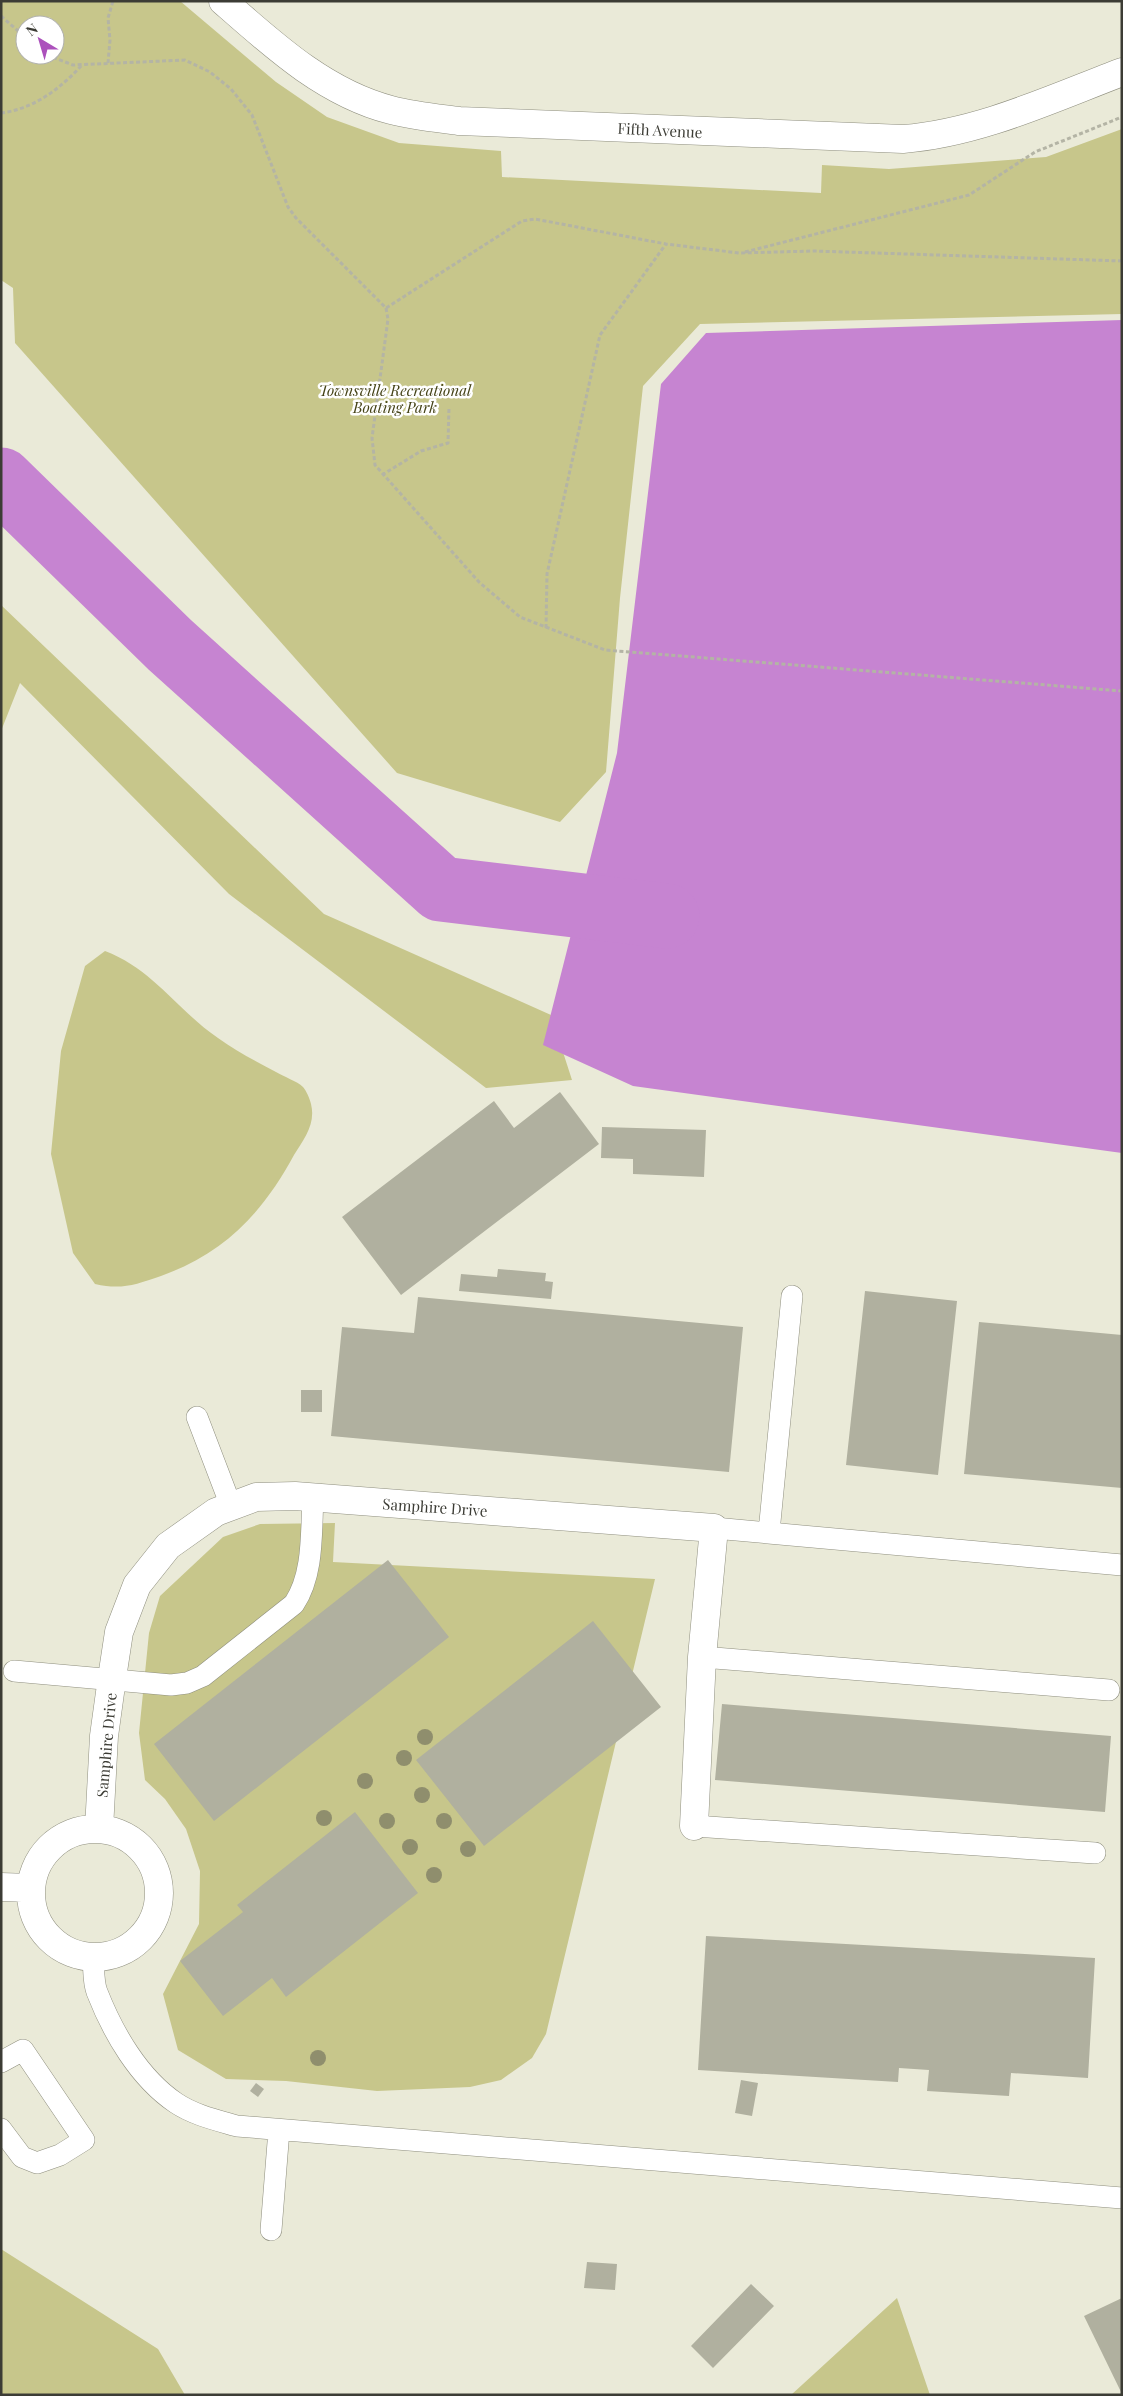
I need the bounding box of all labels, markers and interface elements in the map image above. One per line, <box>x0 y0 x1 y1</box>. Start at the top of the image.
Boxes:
north arrow <box>15 15 65 65</box>
text: N <box>22 19 42 40</box>
street label: Fifth Avenue <box>617 118 703 142</box>
park label: Townsville Recreational Boating Park <box>319 380 472 417</box>
street label: Samphire Drive <box>382 1493 488 1521</box>
street label: Samphire Drive <box>91 1692 121 1798</box>

